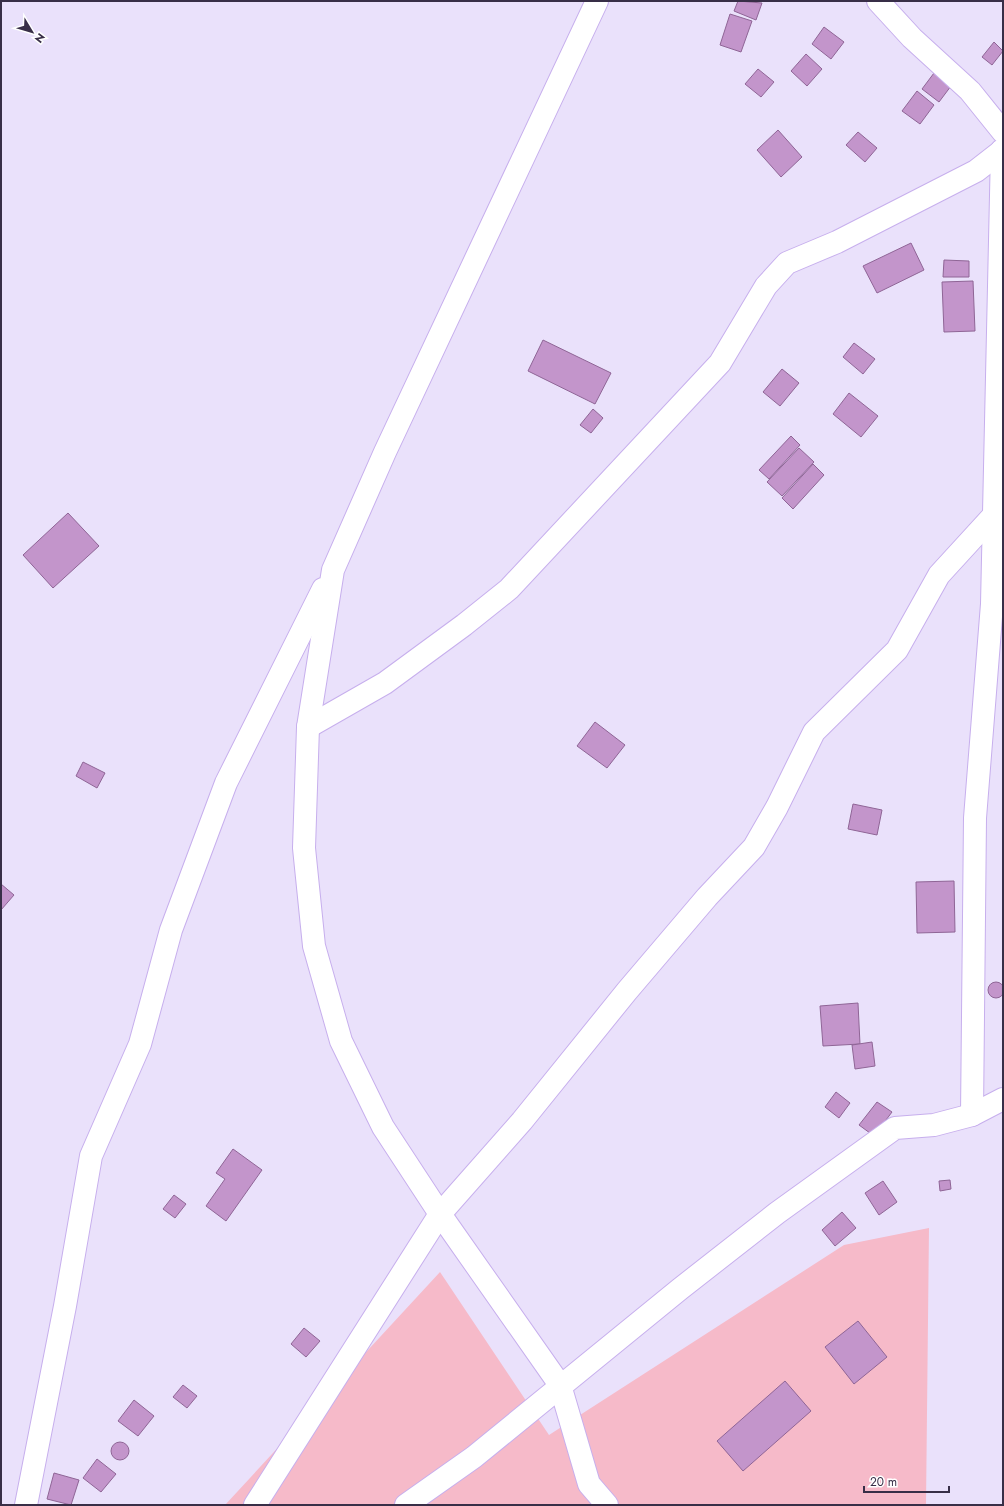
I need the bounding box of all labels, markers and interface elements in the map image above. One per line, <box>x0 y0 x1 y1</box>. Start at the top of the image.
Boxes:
north arrow <box>12 12 52 52</box>
text: N <box>31 30 49 47</box>
scale bar <box>864 1468 949 1494</box>
text: 20 m <box>870 1473 897 1491</box>

